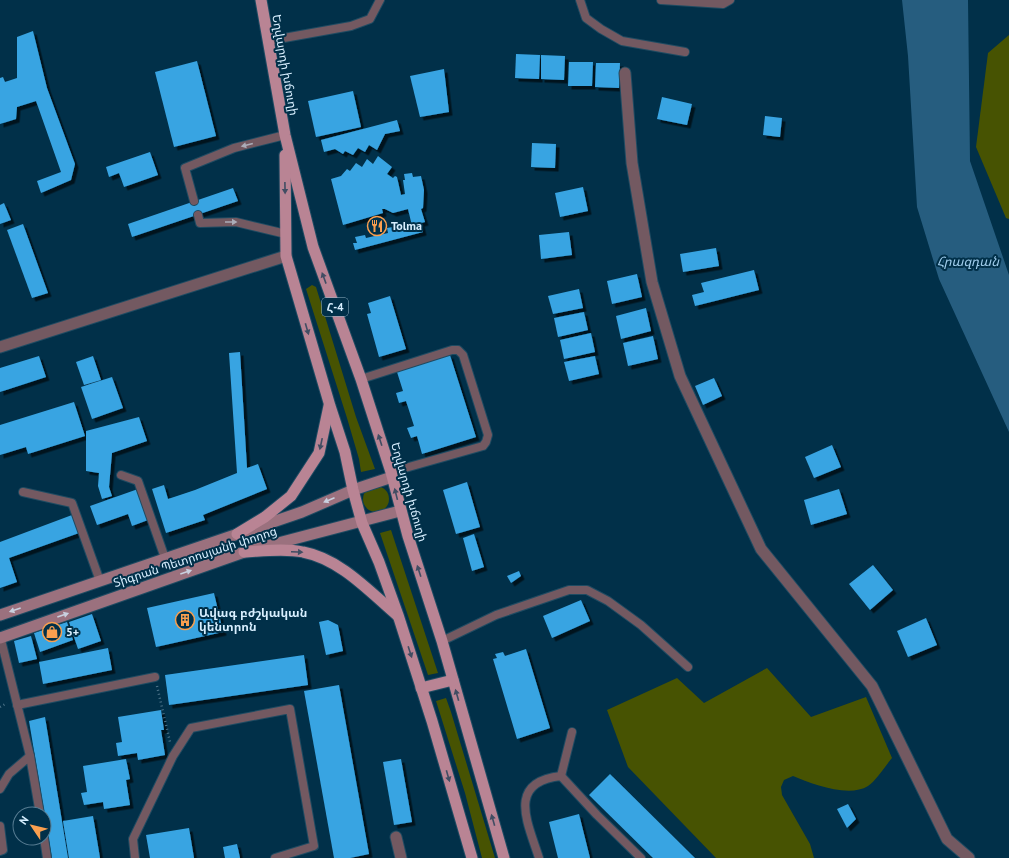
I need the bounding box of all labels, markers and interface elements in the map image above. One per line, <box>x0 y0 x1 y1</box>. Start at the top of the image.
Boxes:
street label: Եղվարդի խճուղի <box>269 13 302 117</box>
one-way arrow <box>241 142 253 148</box>
one-way arrow <box>282 182 289 194</box>
restaurant icon: Tolma <box>366 215 388 237</box>
place label: Tolma <box>391 218 422 233</box>
one-way arrow <box>225 219 238 225</box>
water label: Հրազդան <box>937 253 1000 270</box>
one-way arrow <box>320 271 326 283</box>
road number: Հ-4 <box>322 298 348 316</box>
one-way arrow <box>304 324 310 336</box>
one-way arrow <box>377 434 383 446</box>
one-way arrow <box>318 438 324 450</box>
street label: Եղվարդի խճուղի <box>388 441 431 543</box>
one-way arrow <box>393 488 399 500</box>
one-way arrow <box>322 498 334 504</box>
street label: Տիգրան Պետրոսյանի փողոց <box>111 523 278 590</box>
one-way arrow <box>291 548 303 555</box>
one-way arrow <box>416 565 422 577</box>
one-way arrow <box>180 569 192 575</box>
place label: Ավագ բժշկական կենտրոն <box>199 605 307 634</box>
one-way arrow <box>8 608 20 614</box>
building icon: Ավագ բժշկական կենտրոն <box>174 609 196 631</box>
one-way arrow <box>58 612 70 618</box>
shop icon: 5+ <box>41 621 63 643</box>
place label: 5+ <box>66 624 79 639</box>
one-way arrow <box>407 647 413 659</box>
one-way arrow <box>454 689 460 701</box>
one-way arrow <box>445 771 451 783</box>
north arrow <box>12 806 52 846</box>
text: N <box>16 813 32 827</box>
one-way arrow <box>490 814 496 826</box>

